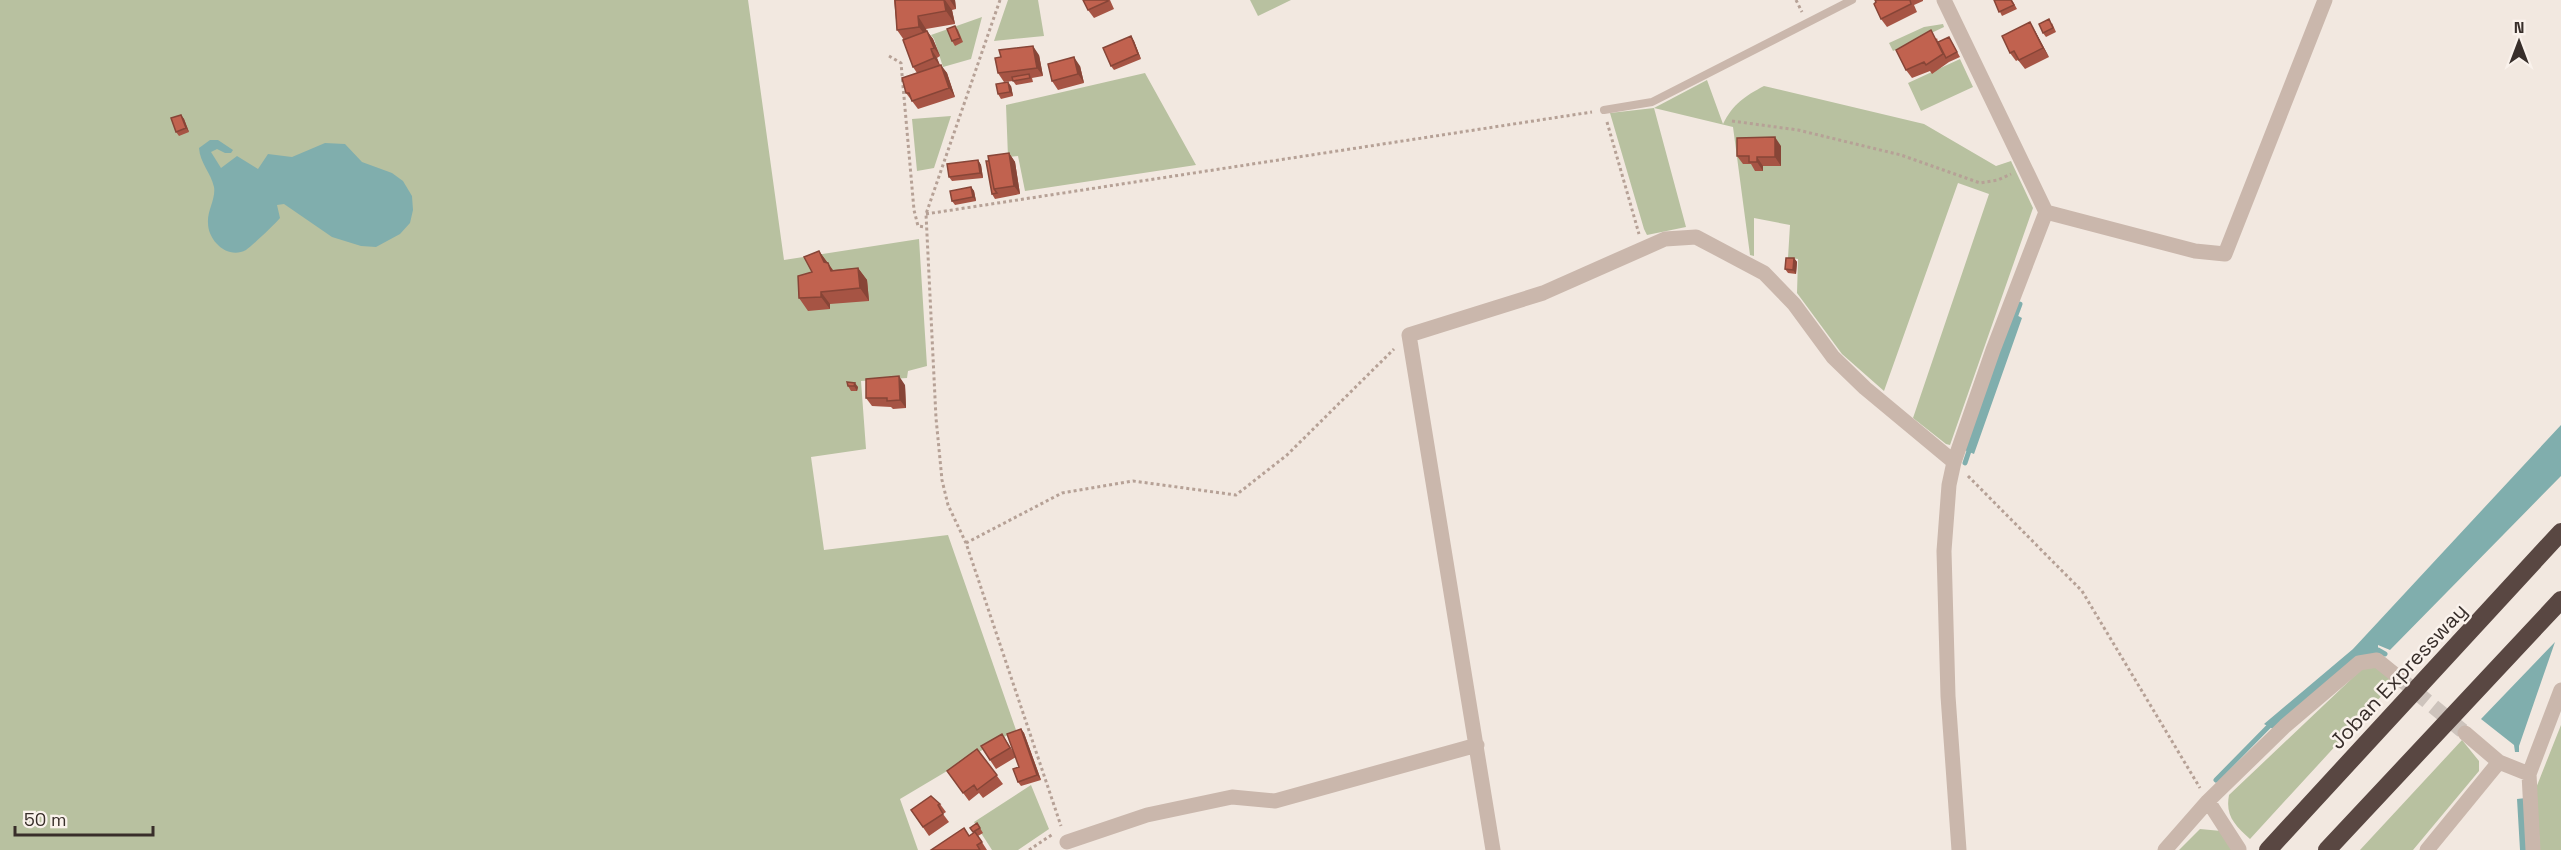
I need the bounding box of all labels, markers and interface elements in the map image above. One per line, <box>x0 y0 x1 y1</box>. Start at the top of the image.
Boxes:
north arrow <box>2489 12 2549 72</box>
text: N <box>2514 17 2524 38</box>
street label: Joban Expressway <box>2323 597 2473 755</box>
scale bar <box>15 799 153 837</box>
text: 50 m <box>24 808 66 831</box>

